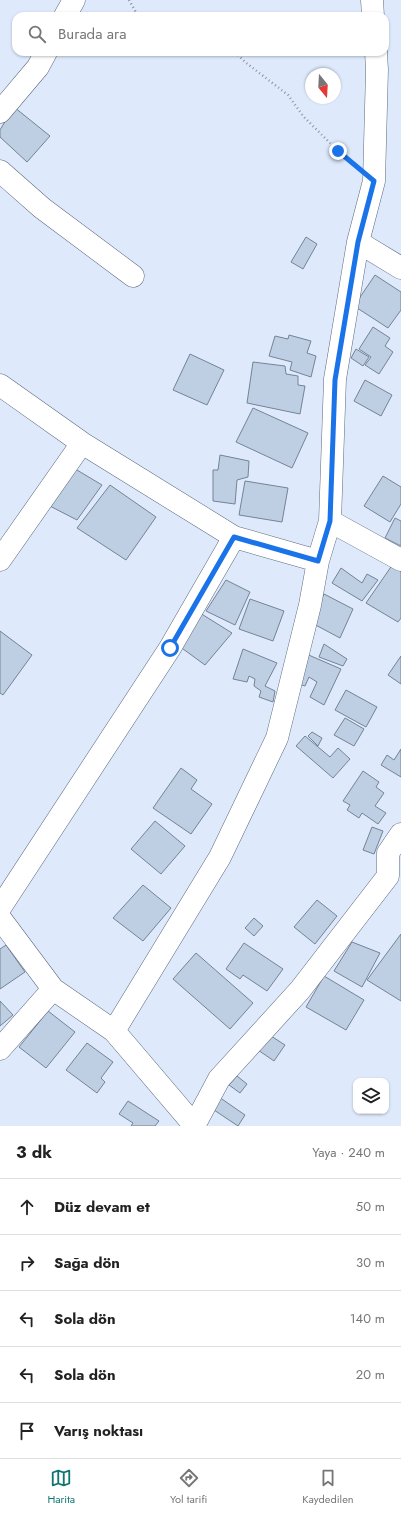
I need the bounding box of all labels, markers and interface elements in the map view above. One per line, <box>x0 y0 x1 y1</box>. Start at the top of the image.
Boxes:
search box <box>12 12 389 56</box>
icon: search <box>26 23 48 45</box>
text: Burada ara <box>58 23 126 45</box>
north arrow <box>305 68 341 104</box>
route end <box>329 142 347 160</box>
route start <box>161 639 179 657</box>
map controls <box>353 1078 389 1114</box>
button: layers <box>353 1078 389 1114</box>
text: 3 dk <box>16 1140 52 1164</box>
text: Yaya · 240 m <box>312 1143 385 1162</box>
icon: ahead <box>16 1196 38 1218</box>
text: Düz devam et <box>54 1196 150 1218</box>
text: 50 m <box>356 1197 385 1216</box>
icon: right <box>16 1252 38 1274</box>
text: Sağa dön <box>54 1252 120 1274</box>
text: 30 m <box>356 1253 385 1272</box>
icon: left <box>16 1308 38 1330</box>
text: Sola dön <box>54 1308 116 1330</box>
text: 140 m <box>350 1309 385 1328</box>
icon: left <box>16 1364 38 1386</box>
text: Sola dön <box>54 1364 116 1386</box>
text: 20 m <box>356 1365 385 1384</box>
icon: arrive <box>16 1420 38 1442</box>
text: Varış noktası <box>54 1420 143 1442</box>
tab: Harita <box>47 1467 75 1507</box>
tab: Yol tarifi <box>170 1467 207 1507</box>
tab: Kaydedilen <box>302 1467 354 1507</box>

